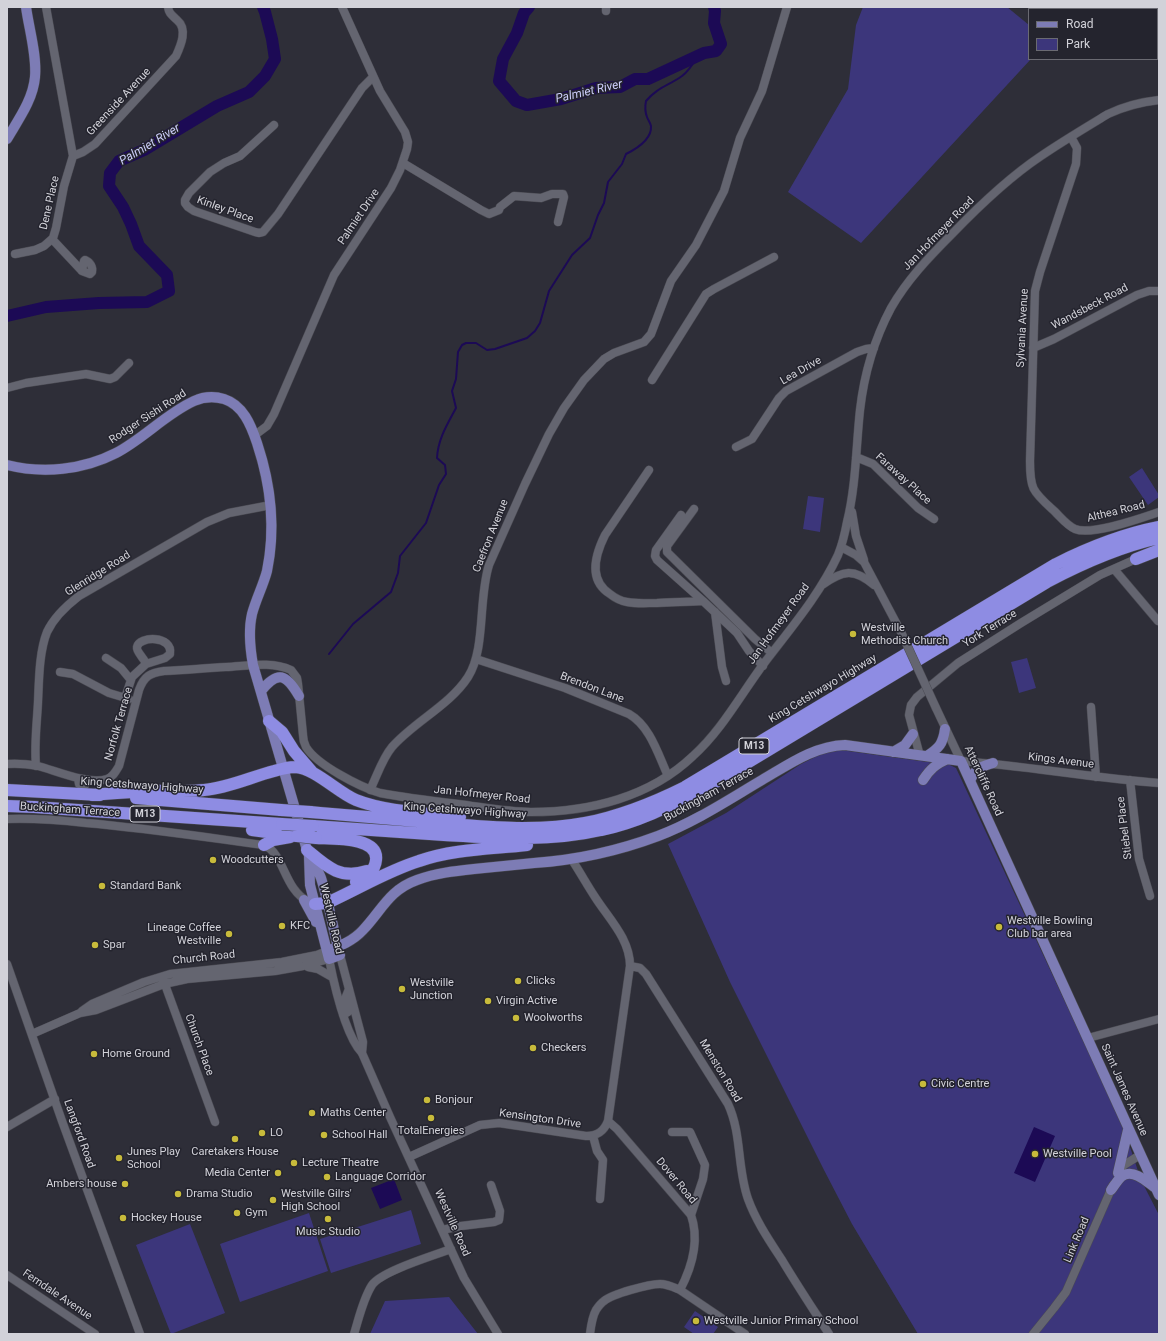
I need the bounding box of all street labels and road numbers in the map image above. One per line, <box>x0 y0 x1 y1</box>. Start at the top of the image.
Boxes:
street label: Greenside Avenue <box>84 65 154 139</box>
street label: Dene Place <box>37 175 63 231</box>
street label: Palmiet Drive <box>335 186 383 248</box>
street label: Kinley Place <box>195 194 255 226</box>
street label: Jan Hofmeyer Road <box>901 195 977 273</box>
street label: Wandsbeck Road <box>1049 281 1131 333</box>
street label: Sylvania Avenue <box>1014 288 1032 368</box>
street label: Lea Drive <box>778 354 824 388</box>
street label: Rodger Sishi Road <box>107 387 189 447</box>
street label: Faraway Place <box>872 450 934 508</box>
street label: Caefron Avenue <box>470 498 512 574</box>
street label: Althea Road <box>1086 498 1146 526</box>
street label: Glenridge Road <box>63 549 133 599</box>
street label: Jan Hofmeyer Road <box>745 581 813 667</box>
street label: York Terrace <box>961 607 1019 651</box>
street label: King Cetshwayo Highway <box>767 652 879 726</box>
street label: Brendon Lane <box>558 670 626 706</box>
street label: Norfolk Terrace <box>102 686 136 762</box>
road number: M13 <box>739 738 769 754</box>
street label: Attercliffe Road <box>961 744 1005 818</box>
street label: Kings Avenue <box>1027 750 1095 772</box>
street label: Buckingham Terrace <box>662 765 756 825</box>
street label: King Cetshwayo Highway <box>80 775 204 797</box>
street label: Jan Hofmeyer Road <box>433 783 531 807</box>
street label: Stiebel Place <box>1115 796 1135 860</box>
street label: Buckingham Terrace <box>20 800 120 820</box>
street label: King Cetshwayo Highway <box>403 800 527 822</box>
road number: M13 <box>130 806 160 822</box>
street label: Westville Road <box>316 883 346 955</box>
street label: Church Road <box>172 948 236 968</box>
street label: Church Place <box>182 1012 216 1078</box>
street label: Menston Road <box>696 1037 744 1105</box>
street label: Saint James Avenue <box>1098 1042 1150 1138</box>
street label: Langford Road <box>60 1098 98 1170</box>
street label: Kensington Drive <box>498 1107 582 1131</box>
street label: Dover Road <box>653 1155 699 1207</box>
street label: Westville Road <box>431 1187 473 1259</box>
street label: Link Road <box>1062 1215 1092 1265</box>
street label: Ferndale Avenue <box>20 1267 94 1323</box>

